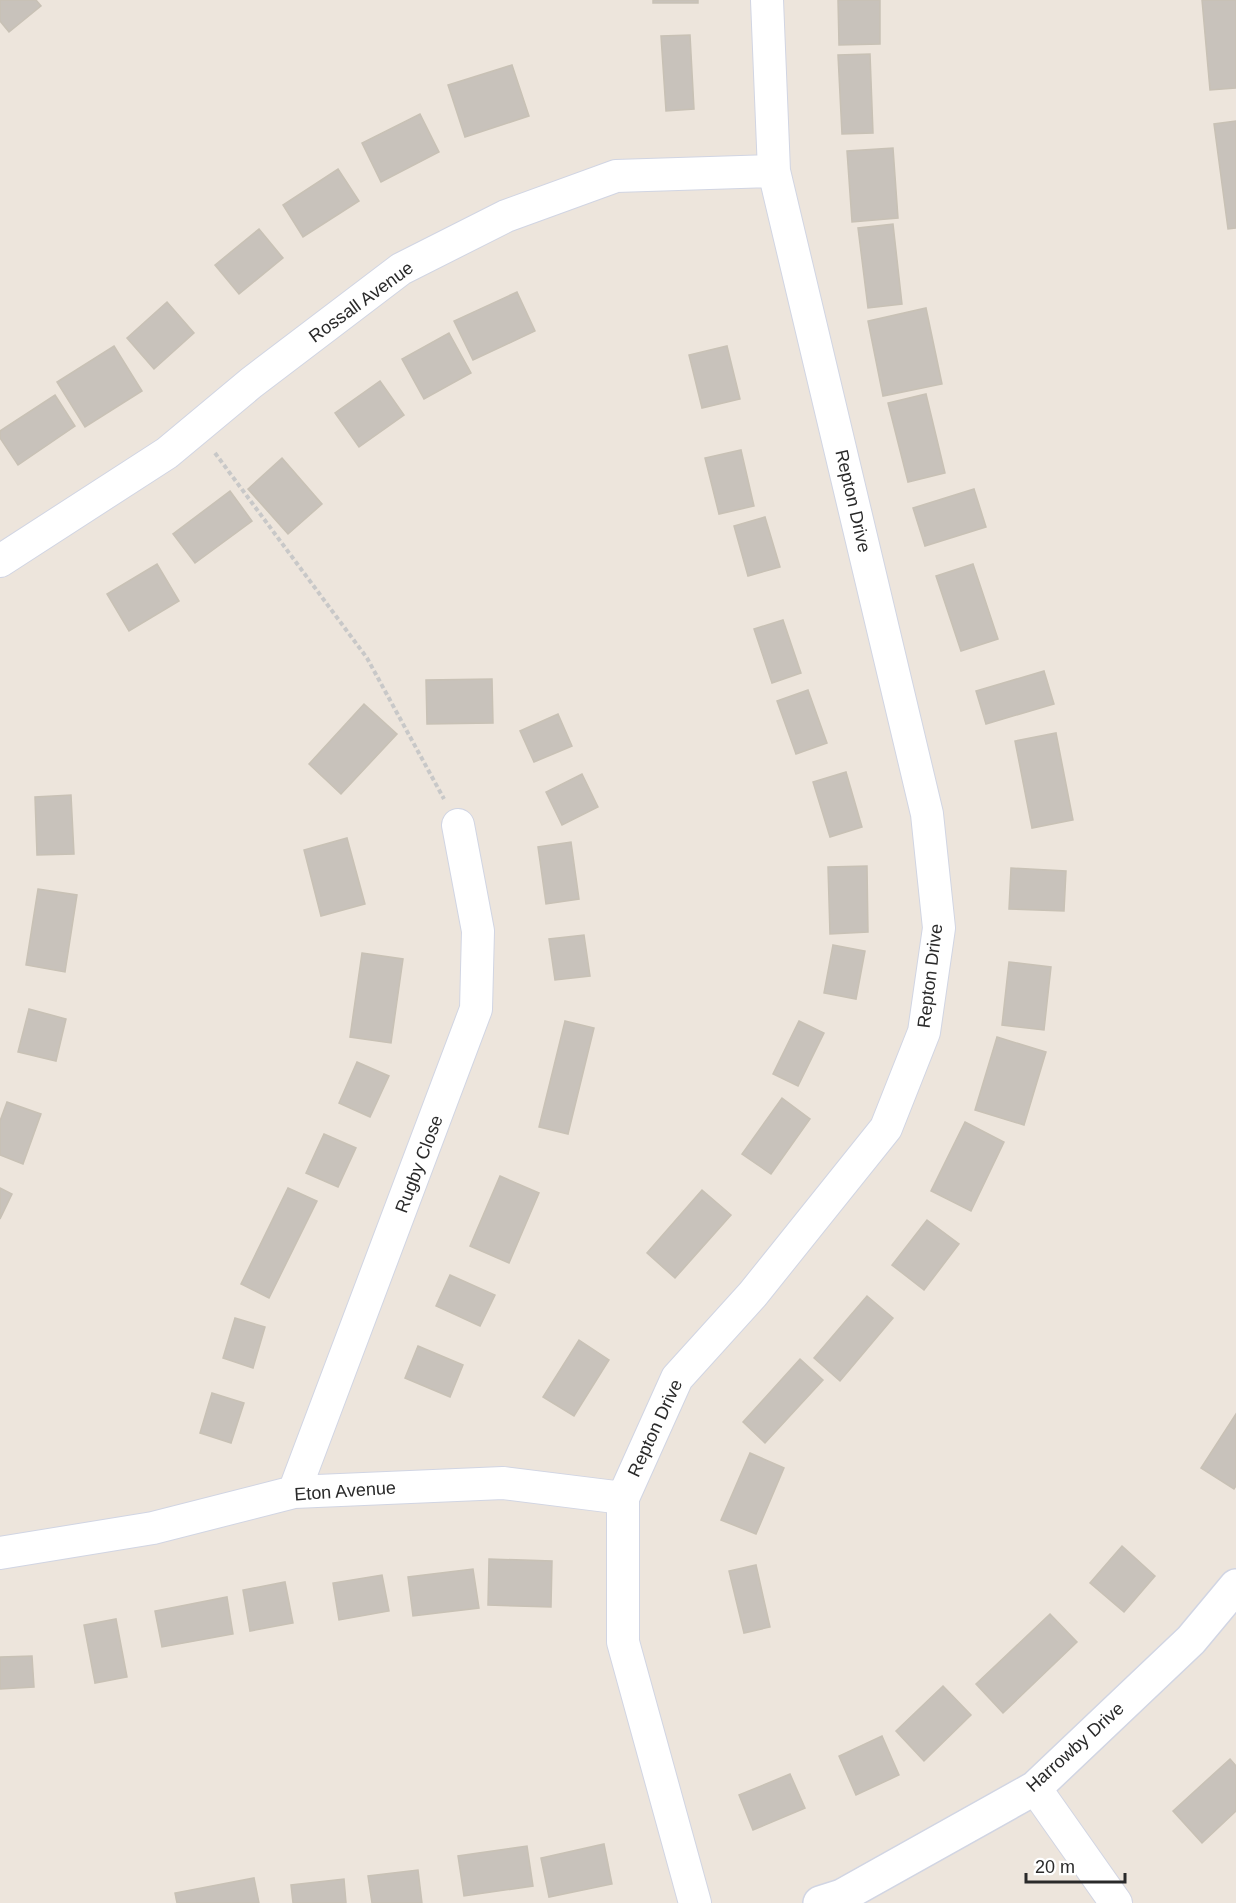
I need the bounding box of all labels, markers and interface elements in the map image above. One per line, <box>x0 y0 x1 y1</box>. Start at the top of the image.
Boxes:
street label: Rossall Avenue <box>305 258 417 346</box>
street label: Repton Drive <box>831 448 875 554</box>
street label: Repton Drive <box>914 923 946 1029</box>
street label: Rugby Close <box>391 1112 447 1216</box>
street label: Repton Drive <box>624 1376 686 1480</box>
street label: Eton Avenue <box>294 1477 396 1505</box>
street label: Harrowby Drive <box>1022 1698 1128 1796</box>
scale bar <box>1026 1846 1125 1884</box>
text: 20 m <box>1035 1857 1075 1877</box>

